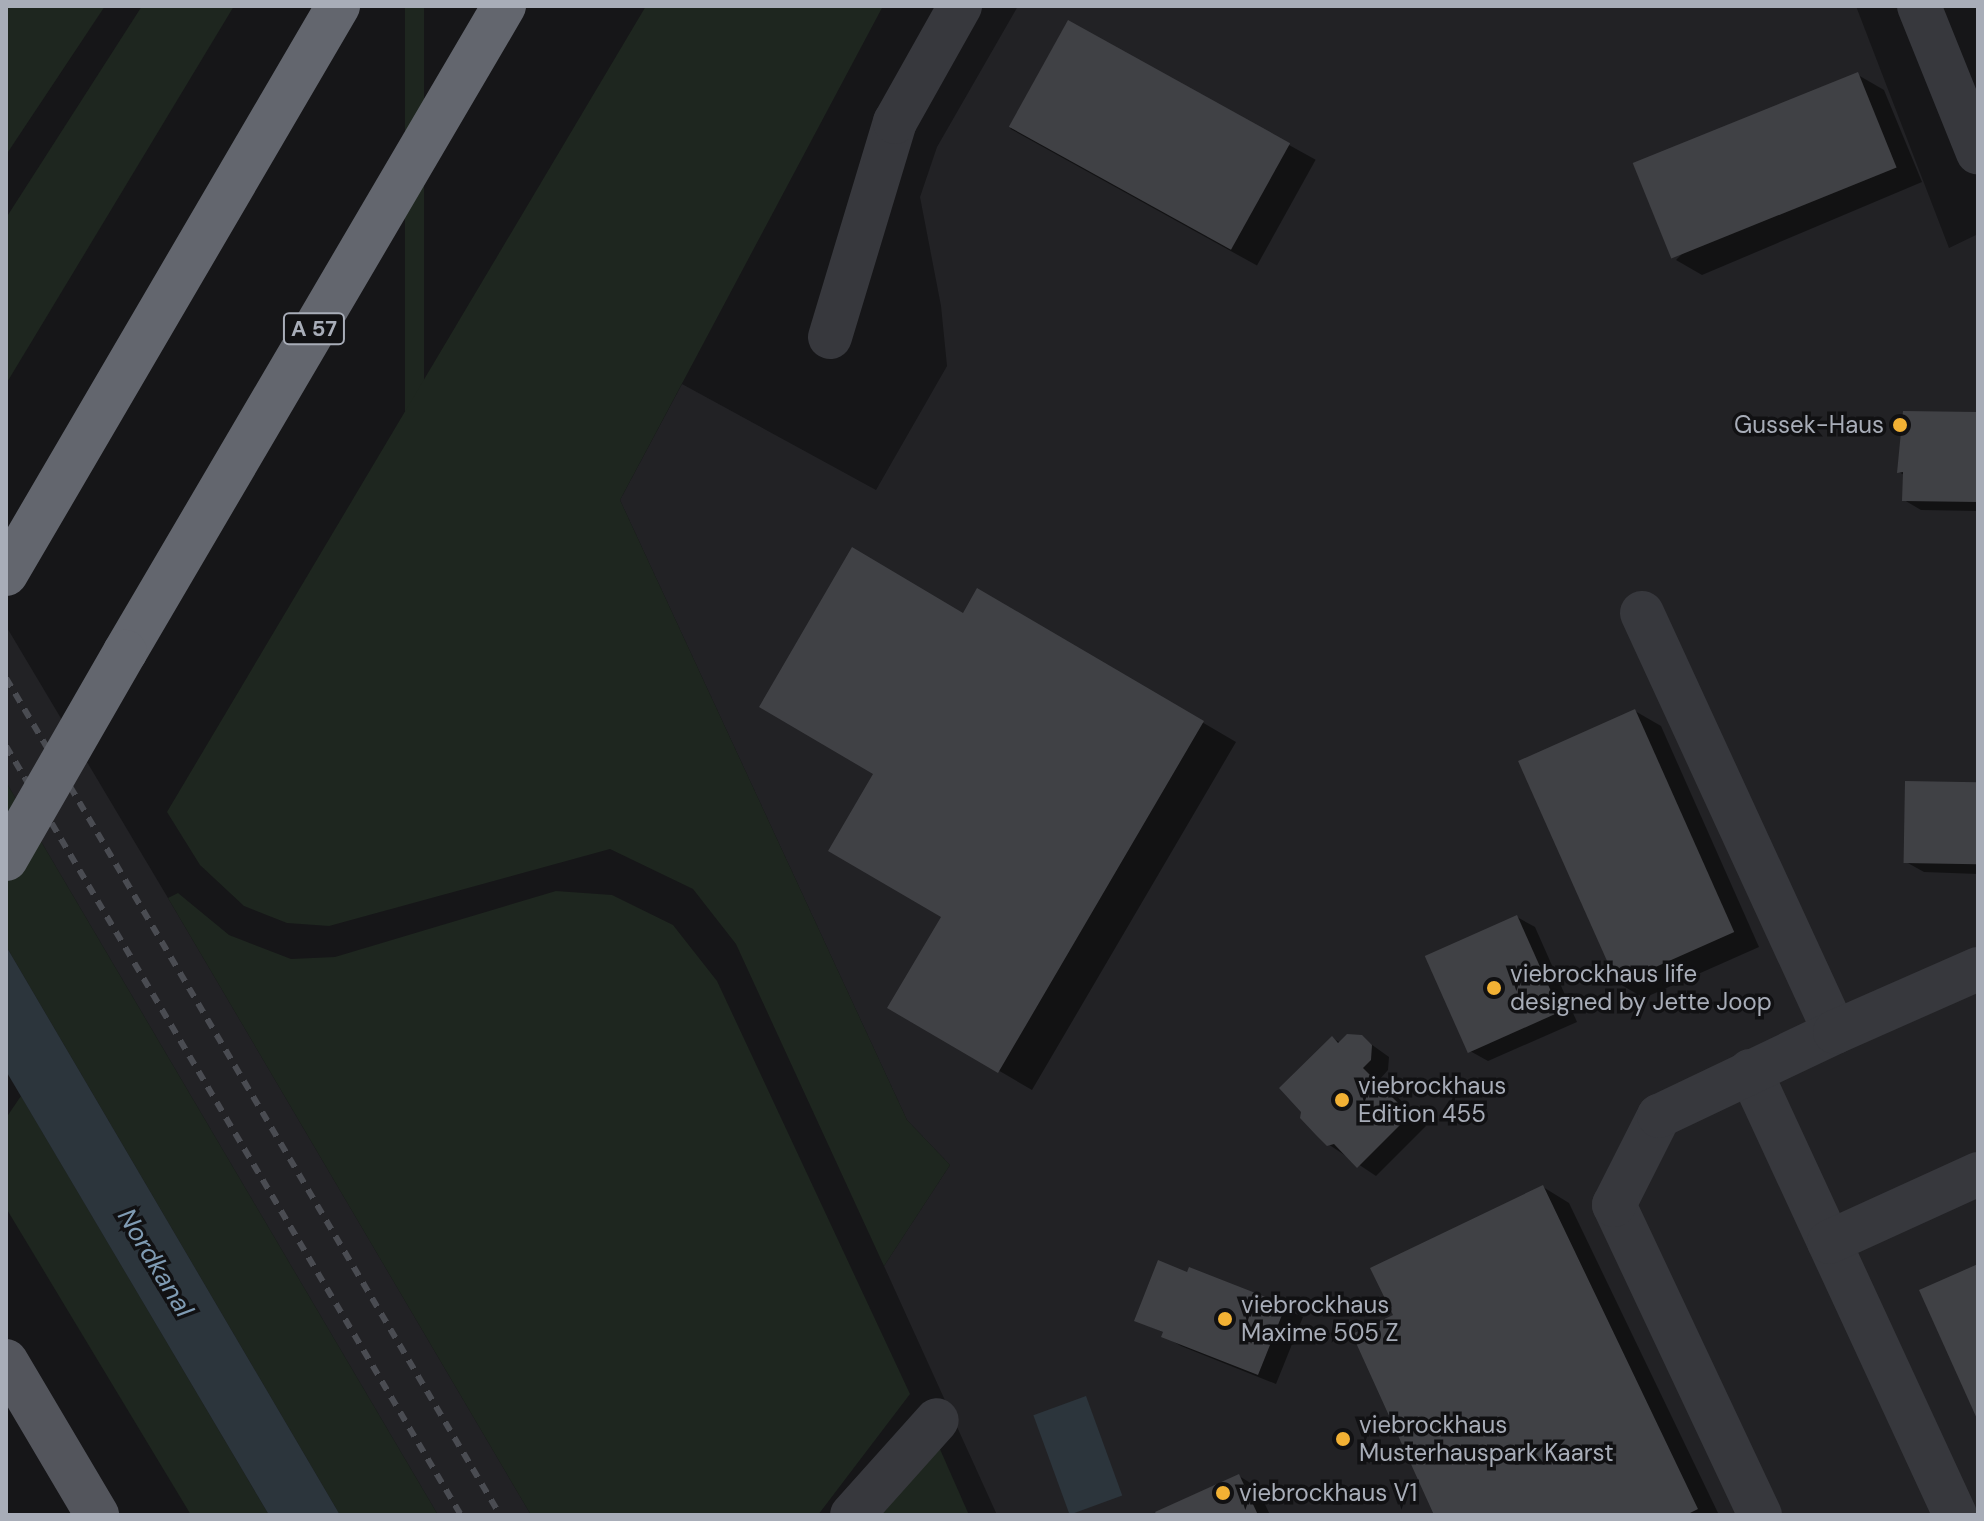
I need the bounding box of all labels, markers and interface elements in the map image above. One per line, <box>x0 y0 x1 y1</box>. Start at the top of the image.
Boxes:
road number: A 57 <box>282 311 346 347</box>
place label: Gussek-Haus <box>1734 411 1884 439</box>
marker: Gussek-Haus <box>1891 416 1909 434</box>
place label: viebrockhaus life designed by Jette Joop <box>1510 960 1772 1016</box>
marker: viebrockhaus life designed by Jette Joop <box>1485 979 1503 997</box>
place label: viebrockhaus Edition 455 <box>1358 1072 1506 1128</box>
marker: viebrockhaus Edition 455 <box>1333 1091 1351 1109</box>
water label: Nordkanal <box>110 1203 200 1323</box>
place label: viebrockhaus Maxime 505 Z <box>1241 1291 1398 1347</box>
marker: viebrockhaus Maxime 505 Z <box>1216 1310 1234 1328</box>
place label: viebrockhaus Musterhauspark Kaarst <box>1359 1411 1614 1467</box>
marker: viebrockhaus Musterhauspark Kaarst <box>1334 1430 1352 1448</box>
place label: viebrockhaus V1 <box>1239 1479 1417 1507</box>
marker: viebrockhaus V1 <box>1214 1484 1232 1502</box>

